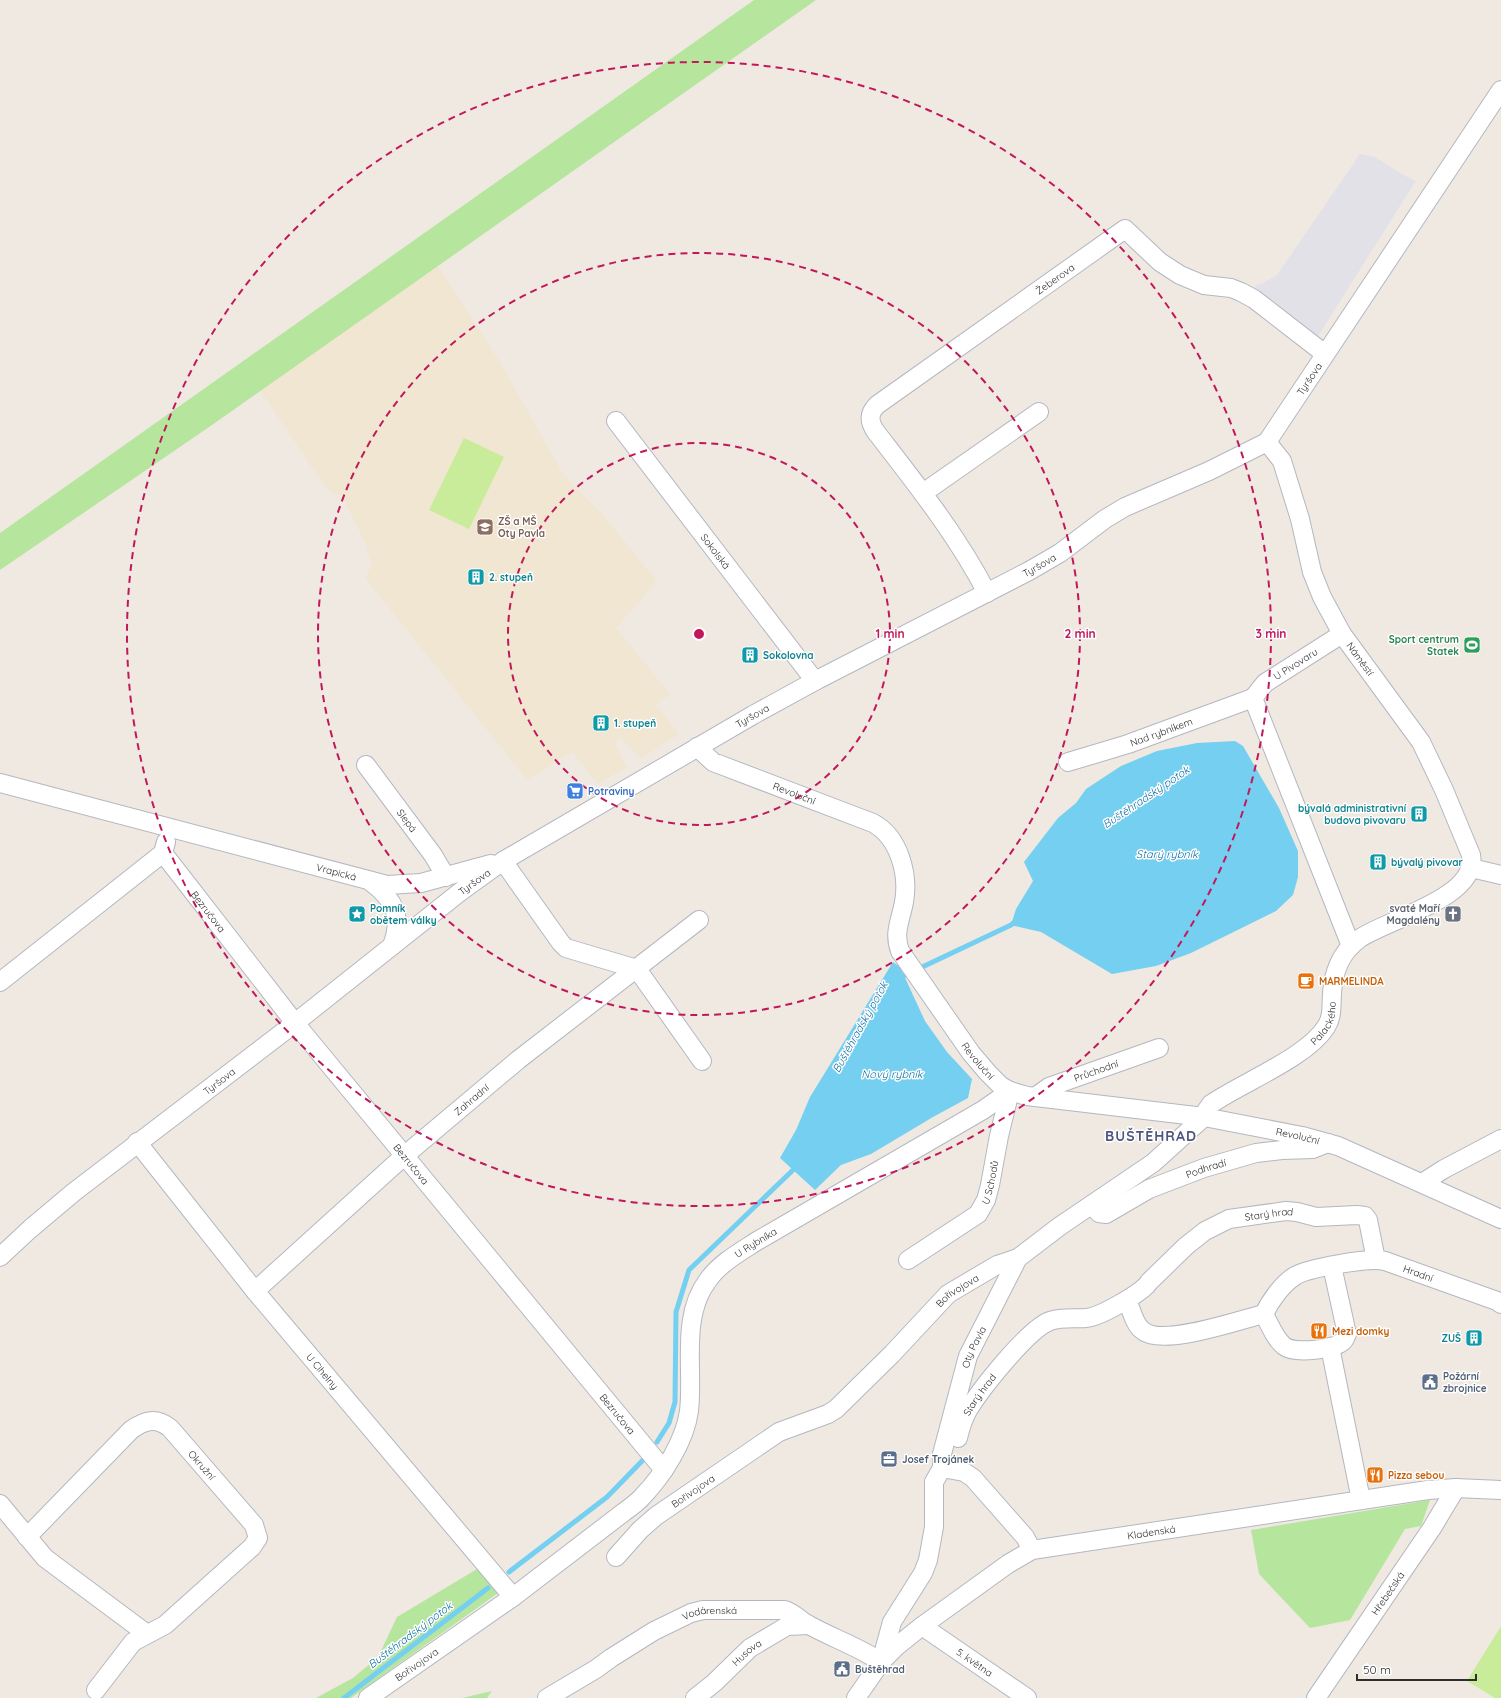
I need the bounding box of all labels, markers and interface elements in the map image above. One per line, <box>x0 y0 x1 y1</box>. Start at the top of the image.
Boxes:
street label: Žeberova <box>1033 261 1077 297</box>
street label: Tyršova <box>1293 360 1325 398</box>
place label: ZŠ a MŠ Oty Pavla <box>498 515 545 540</box>
school or university icon: ZŠ a MŠ Oty Pavla <box>475 517 495 537</box>
street label: Sokolská <box>698 531 733 572</box>
street label: Tyršova <box>1020 550 1058 580</box>
building icon: 2. stupeň <box>466 567 486 587</box>
place label: 2. stupeň <box>489 571 533 584</box>
text: 1 min <box>875 626 905 641</box>
text: 2 min <box>1064 626 1096 641</box>
text: 3 min <box>1256 626 1286 641</box>
centre of rings <box>692 627 706 641</box>
place label: Sport centrum Statek <box>1389 633 1459 658</box>
sports icon: Sport centrum Statek <box>1462 635 1482 655</box>
street label: Náměstí <box>1343 640 1377 679</box>
building icon: Sokolovna <box>740 645 760 665</box>
street label: U Pivovaru <box>1271 645 1320 683</box>
place label: Sokolovna <box>763 649 814 662</box>
street label: Tyršova <box>733 701 771 730</box>
building icon: 1. stupeň <box>591 713 611 733</box>
street label: Nad rybníkem <box>1128 714 1194 749</box>
place label: 1. stupeň <box>614 717 656 730</box>
water label: Buštěhradský potok <box>1100 762 1193 831</box>
street label: Revoluční <box>771 779 818 807</box>
supermarket icon: Potraviny <box>565 781 585 801</box>
place label: Potraviny <box>588 785 635 798</box>
place label: bývalá administrativní budova pivovaru <box>1298 802 1407 827</box>
building icon: bývalá administrativní budova pivovaru <box>1409 804 1429 824</box>
street label: Slepá <box>394 806 420 834</box>
water label: Starý rybník <box>1136 847 1199 861</box>
building icon: bývalý pivovar <box>1368 852 1388 872</box>
place label: bývalý pivovar <box>1391 856 1464 869</box>
street label: Vrapická <box>315 860 358 883</box>
street label: Tyršova <box>456 866 493 898</box>
street label: Bezručova <box>188 888 229 935</box>
place label: Pomník obětem války <box>370 902 437 927</box>
place label: svaté Maří Magdalény <box>1387 902 1441 927</box>
place icon: Pomník obětem války <box>347 904 367 924</box>
church icon: svaté Maří Magdalény <box>1443 904 1463 924</box>
cafe icon: MARMELINDA <box>1296 971 1316 991</box>
place label: MARMELINDA <box>1319 975 1384 988</box>
water label: Buštěhradský potok <box>829 978 891 1075</box>
street label: Palackého <box>1307 1001 1338 1048</box>
street label: Revoluční <box>959 1040 998 1083</box>
street label: Průchodní <box>1072 1056 1121 1084</box>
street label: Tyršova <box>200 1065 237 1097</box>
water label: Nový rybník <box>861 1067 924 1081</box>
street label: Zahradní <box>451 1080 492 1118</box>
street label: Revoluční <box>1275 1125 1322 1147</box>
district label: BUŠTĚHRAD <box>1105 1127 1197 1145</box>
street label: Bezručova <box>391 1141 432 1187</box>
street label: Podhradí <box>1184 1155 1228 1181</box>
street label: U Schodů <box>978 1159 1001 1207</box>
street label: Starý hrad <box>1244 1204 1294 1223</box>
street label: U Rybníka <box>732 1224 779 1260</box>
street label: Hradní <box>1402 1262 1436 1285</box>
street label: Bořivojova <box>933 1271 981 1310</box>
restaurant icon: Mezi domky <box>1309 1321 1329 1341</box>
street label: Oty Pavla <box>959 1324 989 1369</box>
place label: Mezi domky <box>1332 1325 1390 1338</box>
building icon: ZUŠ <box>1464 1328 1484 1348</box>
place label: ZUŠ <box>1442 1332 1461 1345</box>
street label: U Cihelny <box>304 1350 342 1392</box>
place label: Požární zbrojnice <box>1443 1370 1487 1395</box>
street label: Starý hrad <box>960 1371 999 1418</box>
public building icon: Požární zbrojnice <box>1420 1372 1440 1392</box>
street label: Bezručova <box>597 1391 638 1437</box>
street label: Okružní <box>186 1447 219 1483</box>
office icon: Josef Trojánek <box>879 1449 899 1469</box>
place label: Josef Trojánek <box>902 1453 975 1466</box>
restaurant icon: Pizza sebou <box>1365 1465 1385 1485</box>
place label: Pizza sebou <box>1388 1469 1444 1482</box>
street label: Bořivojova <box>669 1471 717 1510</box>
street label: Kladenská <box>1126 1522 1176 1542</box>
street label: Hřebečská <box>1368 1569 1407 1617</box>
water label: Buštěhradský potok <box>365 1598 456 1671</box>
street label: Vodárenská <box>680 1603 737 1623</box>
street label: Husova <box>729 1636 764 1669</box>
street label: Bořivojova <box>392 1645 441 1684</box>
street label: 5. května <box>954 1645 995 1679</box>
scale bar <box>1357 1656 1476 1682</box>
public building icon: Buštěhrad <box>832 1659 852 1679</box>
text: 50 m <box>1363 1662 1391 1677</box>
place label: Buštěhrad <box>855 1663 905 1676</box>

